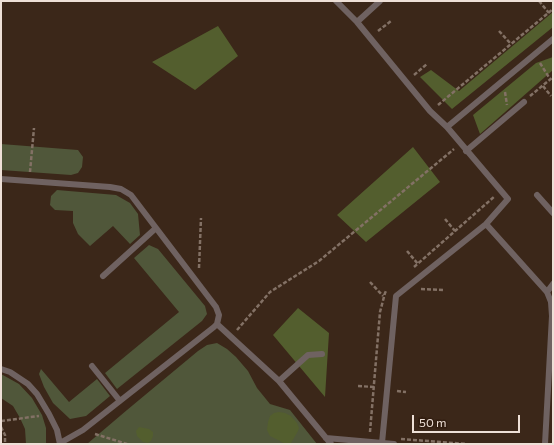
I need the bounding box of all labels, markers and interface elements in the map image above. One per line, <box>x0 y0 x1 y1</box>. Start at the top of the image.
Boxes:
scale bar <box>414 407 522 433</box>
text: 50 m <box>419 415 447 429</box>

